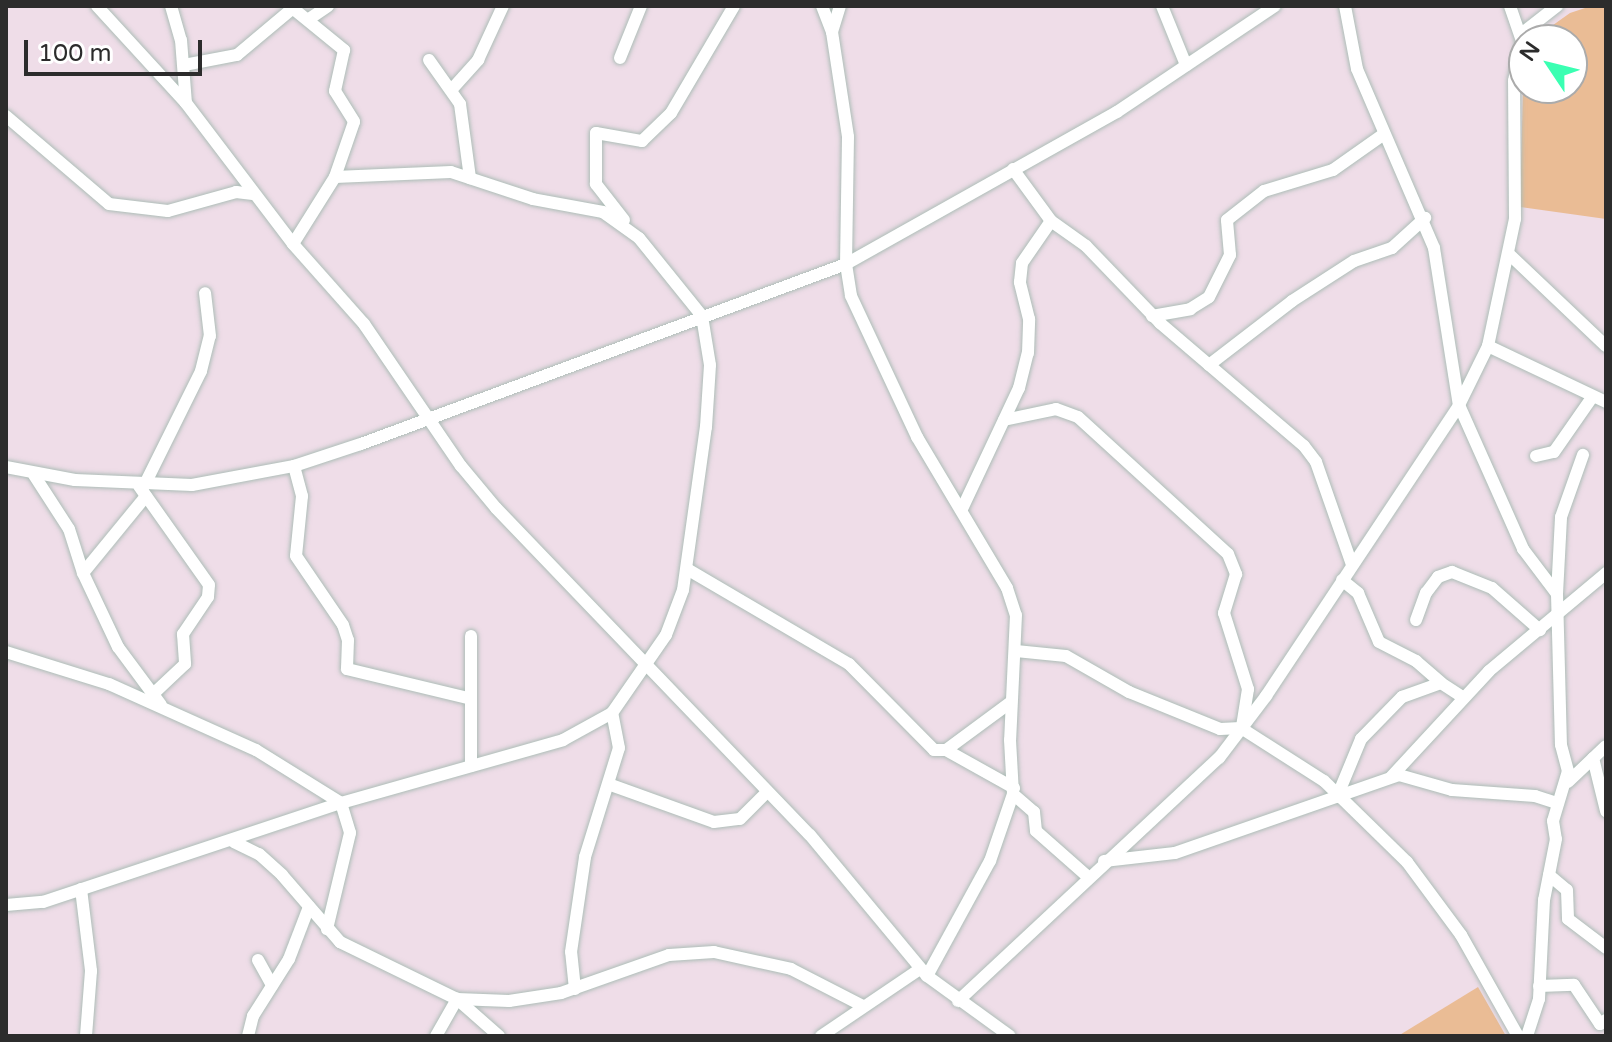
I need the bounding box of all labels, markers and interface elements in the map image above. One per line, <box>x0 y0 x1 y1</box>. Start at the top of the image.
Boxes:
scale bar <box>28 24 206 74</box>
north arrow <box>1508 24 1588 104</box>
text: N <box>1514 37 1546 66</box>
text: 100 m <box>38 39 112 68</box>

